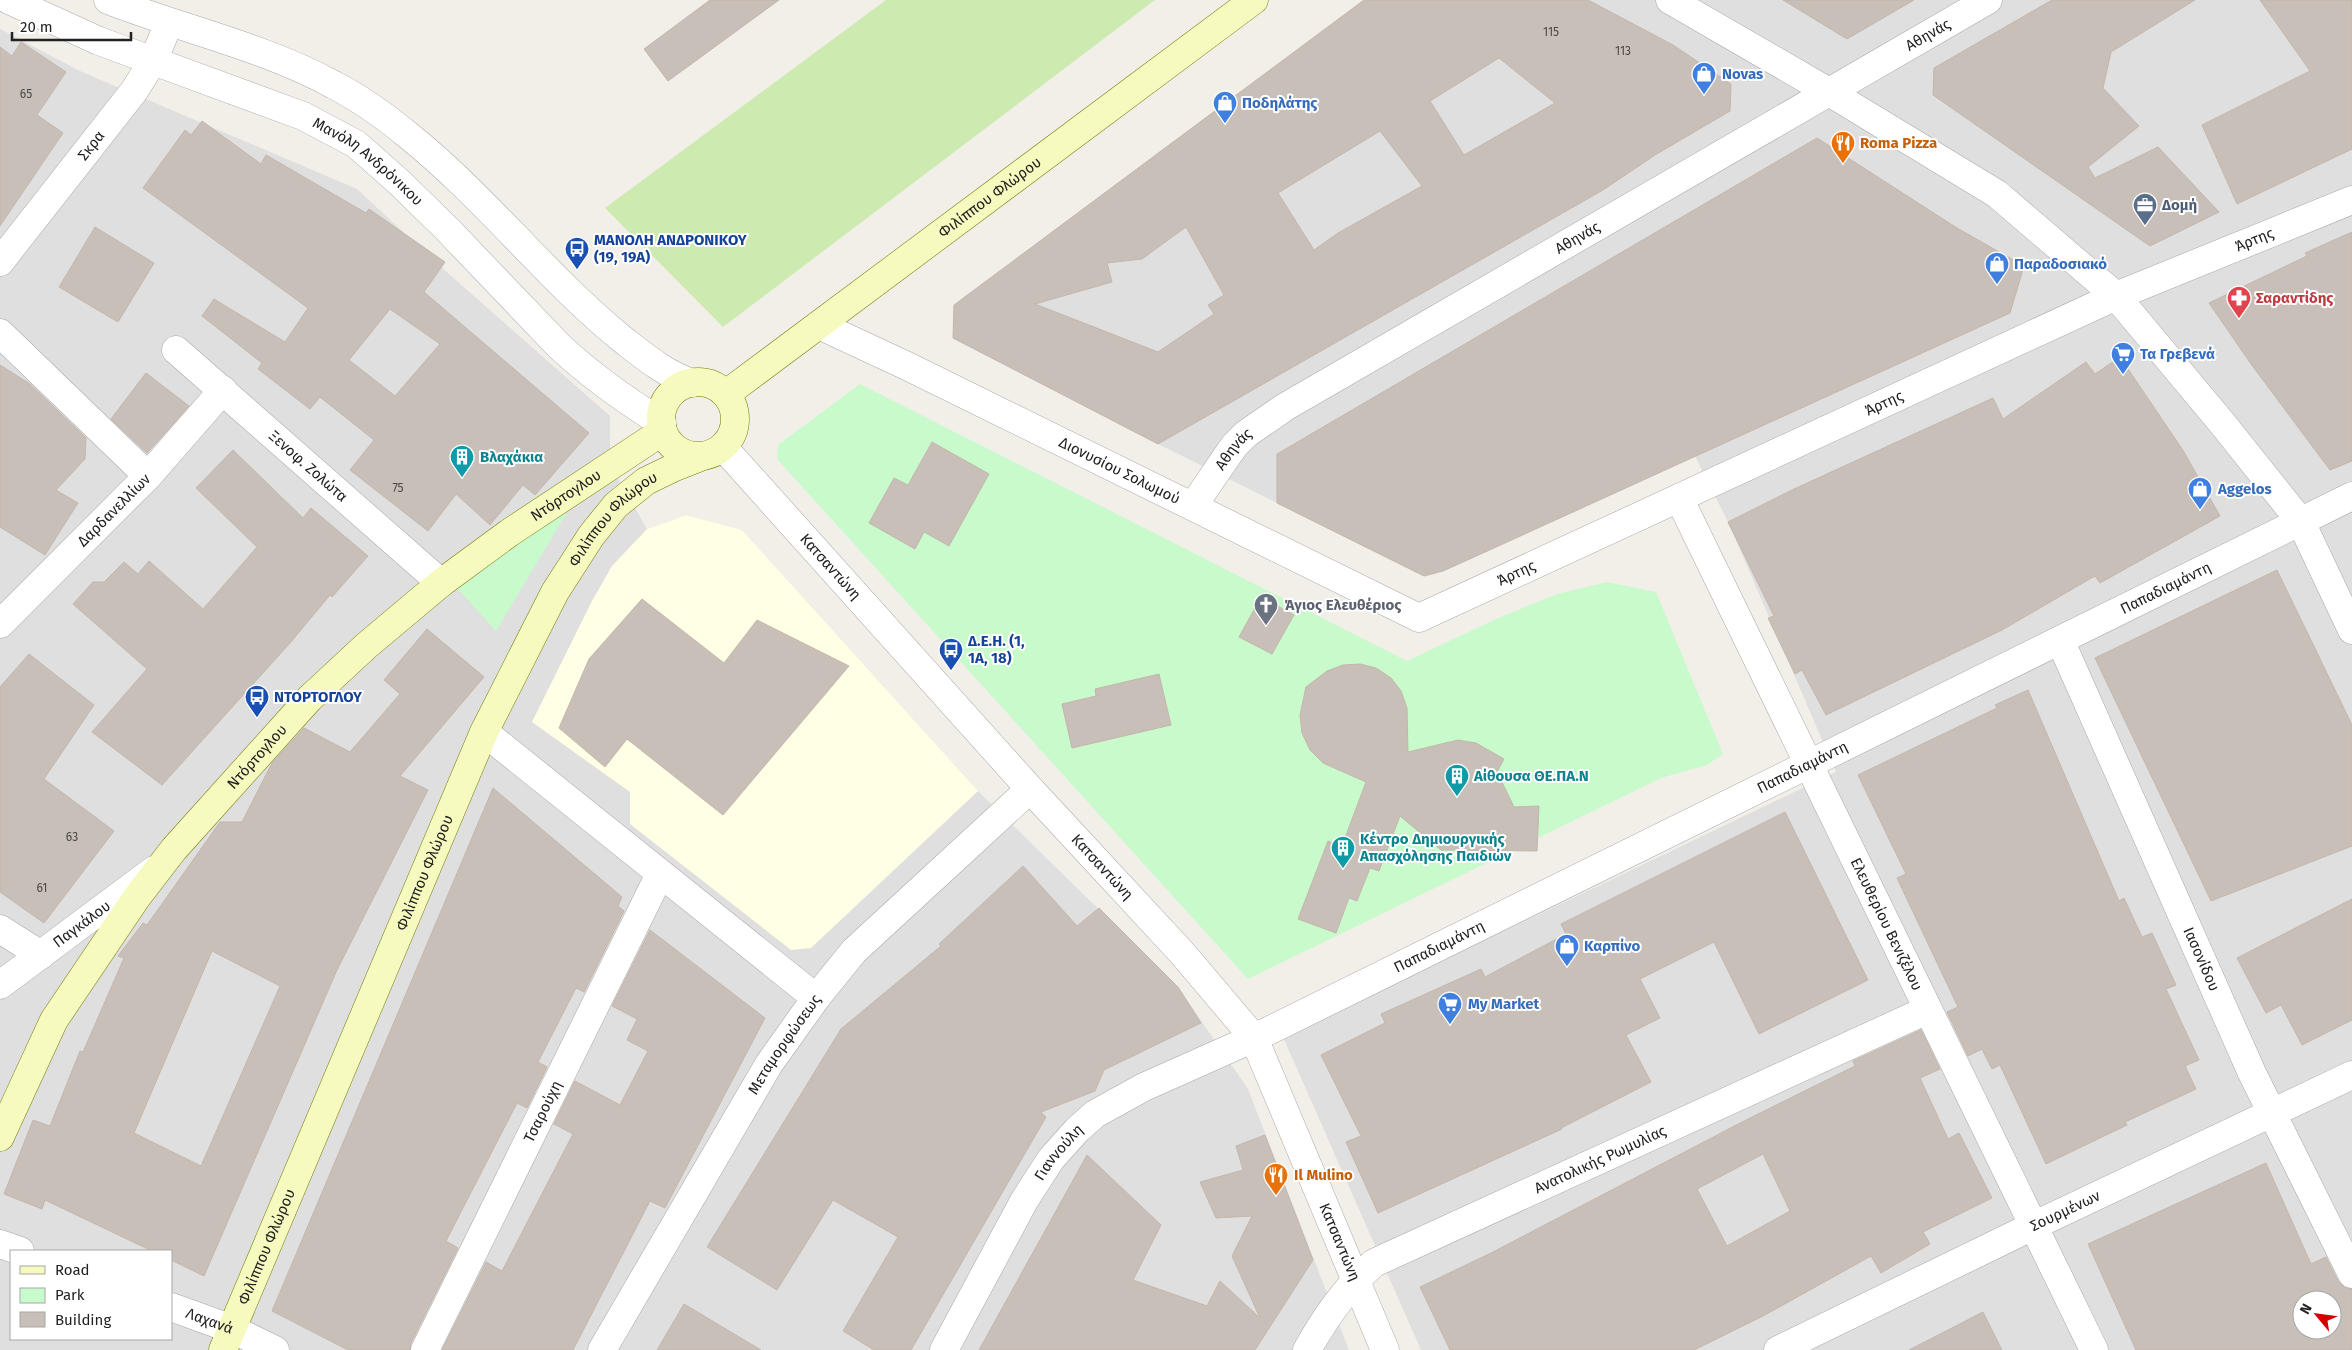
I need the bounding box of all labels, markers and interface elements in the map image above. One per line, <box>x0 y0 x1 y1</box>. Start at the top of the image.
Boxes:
scale bar <box>12 10 131 42</box>
street label: Αθηνάς <box>1902 15 1954 55</box>
text: 20 m <box>20 18 53 36</box>
house number: 115 <box>1543 25 1559 39</box>
house number: 113 <box>1615 44 1631 58</box>
shop icon: Novas <box>1691 61 1717 95</box>
place label: Novas <box>1722 65 1763 83</box>
house number: 65 <box>20 87 32 101</box>
shop icon: Ποδηλάτης <box>1212 90 1238 124</box>
place label: Ποδηλάτης <box>1242 94 1318 112</box>
street label: Μανόλη Ανδρόνικου <box>310 114 427 209</box>
street label: Σκρα <box>74 127 109 164</box>
restaurant icon: Roma Pizza <box>1830 130 1856 164</box>
place label: Roma Pizza <box>1860 134 1937 152</box>
street label: Φιλίππου Φλώρου <box>935 153 1045 242</box>
office icon: Δομή <box>2132 192 2158 226</box>
place label: Δομή <box>2161 196 2197 214</box>
street label: Αθηνάς <box>1552 218 1603 258</box>
street label: Άρτης <box>2233 224 2276 256</box>
place label: ΜΑΝΟΛΗ ΑΝΔΡΟΝΙΚΟΥ (19, 19Α) <box>594 231 748 266</box>
bus stop icon: ΜΑΝΟΛΗ ΑΝΔΡΟΝΙΚΟΥ (19, 19Α) <box>564 236 590 270</box>
shop icon: Παραδοσιακό <box>1984 251 2010 285</box>
place label: Παραδοσιακό <box>2014 255 2107 273</box>
pharmacy icon: Σαραντίδης <box>2226 285 2252 319</box>
place label: Σαραντίδης <box>2256 289 2334 307</box>
supermarket icon: Τα Γρεβενά <box>2110 341 2136 375</box>
place label: Τα Γρεβενά <box>2140 345 2215 363</box>
street label: Άρτης <box>1862 387 1906 420</box>
street label: Αθηνάς <box>1211 424 1255 473</box>
street label: Ξενοφ. Ζολώτα <box>265 427 351 506</box>
street label: Διονυσίου Σολωμού <box>1056 433 1183 508</box>
building icon: Βλαχάκια <box>449 444 475 478</box>
place label: Βλαχάκια <box>480 448 543 466</box>
street label: Ντόρτογλου <box>527 466 604 525</box>
street label: Φιλίππου Φλώρου <box>565 468 660 570</box>
street label: Δαρδανελλίων <box>74 469 155 550</box>
shop icon: Aggelos <box>2187 476 2213 510</box>
place label: Aggelos <box>2217 480 2272 498</box>
house number: 75 <box>392 481 404 495</box>
street label: Κατσαντώνη <box>796 530 865 604</box>
street label: Άρτης <box>1494 556 1538 590</box>
street label: Παπαδιαμάντη <box>2117 558 2214 618</box>
church icon: Άγιος Ελευθέριος <box>1253 592 1279 626</box>
place label: Άγιος Ελευθέριος <box>1284 596 1402 614</box>
place label: Δ.Ε.Η. (1, 1Α, 18) <box>967 632 1025 667</box>
bus stop icon: Δ.Ε.Η. (1, 1Α, 18) <box>938 637 964 671</box>
bus stop icon: ΝΤΟΡΤΟΓΛΟΥ <box>244 684 270 718</box>
place label: ΝΤΟΡΤΟΓΛΟΥ <box>274 688 363 706</box>
street label: Ντόρτογλου <box>223 721 291 793</box>
street label: Παπαδιαμάντη <box>1754 737 1851 797</box>
building icon: Αίθουσα ΘΕ.ΠΑ.Ν <box>1444 763 1470 797</box>
place label: Αίθουσα ΘΕ.ΠΑ.Ν <box>1473 767 1589 785</box>
street label: Φιλίππου Φλώρου <box>392 812 457 933</box>
house number: 63 <box>66 830 78 844</box>
place label: Κέντρο Δημιουργικής Απασχόλησης Παιδιών <box>1359 830 1512 865</box>
street label: Κατσαντώνη <box>1068 831 1137 904</box>
building icon: Κέντρο Δημιουργικής Απασχόλησης Παιδιών <box>1330 835 1356 869</box>
street label: Ελευθερίου Βενιζέλου <box>1847 855 1926 993</box>
house number: 61 <box>36 881 48 895</box>
street label: Παγκάλου <box>49 897 114 951</box>
street label: Παπαδιαμάντη <box>1391 917 1488 977</box>
street label: Ιασoνίδου <box>2179 924 2224 994</box>
shop icon: Καρπίνο <box>1554 933 1580 967</box>
place label: Καρπίνο <box>1584 937 1641 955</box>
street label: Μεταμορφώσεως <box>744 991 825 1098</box>
supermarket icon: My Market <box>1437 991 1463 1025</box>
place label: My Market <box>1468 995 1540 1013</box>
street label: Τσαρούχη <box>520 1078 566 1145</box>
street label: Γιαννούλη <box>1031 1120 1087 1184</box>
street label: Ανατολικής Ρωμυλίας <box>1531 1122 1669 1197</box>
restaurant icon: Il Mulino <box>1263 1162 1289 1196</box>
place label: Il Mulino <box>1294 1166 1353 1184</box>
street label: Φιλίππου Φλώρου <box>234 1186 299 1307</box>
street label: Σουρμένων <box>2027 1186 2104 1235</box>
street label: Κατσαντώνη <box>1315 1200 1364 1284</box>
legend <box>10 1250 172 1340</box>
text: Road <box>55 1261 90 1279</box>
text: Park <box>55 1286 85 1304</box>
north arrow <box>2292 1290 2342 1340</box>
text: N <box>2296 1301 2316 1317</box>
street label: Λαχανά <box>183 1304 236 1338</box>
text: Building <box>55 1311 111 1329</box>

